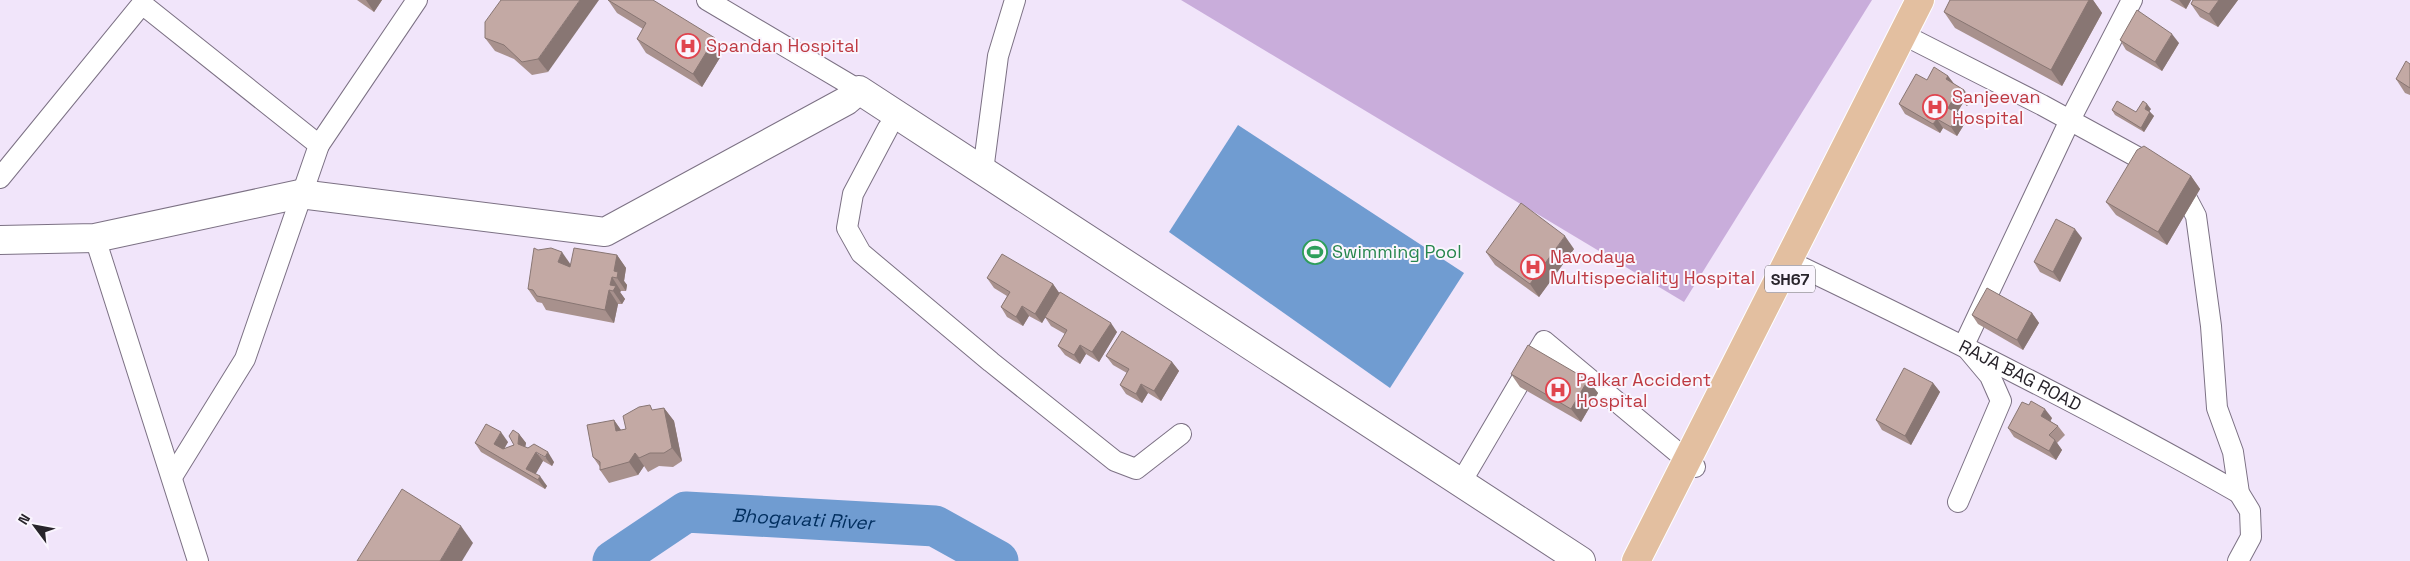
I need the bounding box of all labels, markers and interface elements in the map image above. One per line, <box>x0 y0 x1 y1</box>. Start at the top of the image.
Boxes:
hospital icon: Spandan Hospital <box>675 33 701 59</box>
place label: Spandan Hospital <box>706 34 859 57</box>
place label: Sanjeevan Hospital <box>1952 85 2041 129</box>
hospital icon: Sanjeevan Hospital <box>1922 94 1948 120</box>
sports icon: Swimming Pool <box>1302 239 1328 265</box>
place label: Swimming Pool <box>1332 240 1462 263</box>
place label: Navodaya Multispeciality Hospital <box>1550 245 1755 289</box>
hospital icon: Navodaya Multispeciality Hospital <box>1520 254 1546 280</box>
road number: SH67 <box>1765 266 1815 292</box>
street label: RAJA BAG ROAD <box>1955 334 2086 416</box>
place label: Palkar Accident Hospital <box>1576 368 1711 412</box>
hospital icon: Palkar Accident Hospital <box>1545 377 1571 403</box>
north arrow <box>10 501 60 551</box>
water label: Bhogavati River <box>731 503 876 536</box>
text: N <box>14 510 34 528</box>

